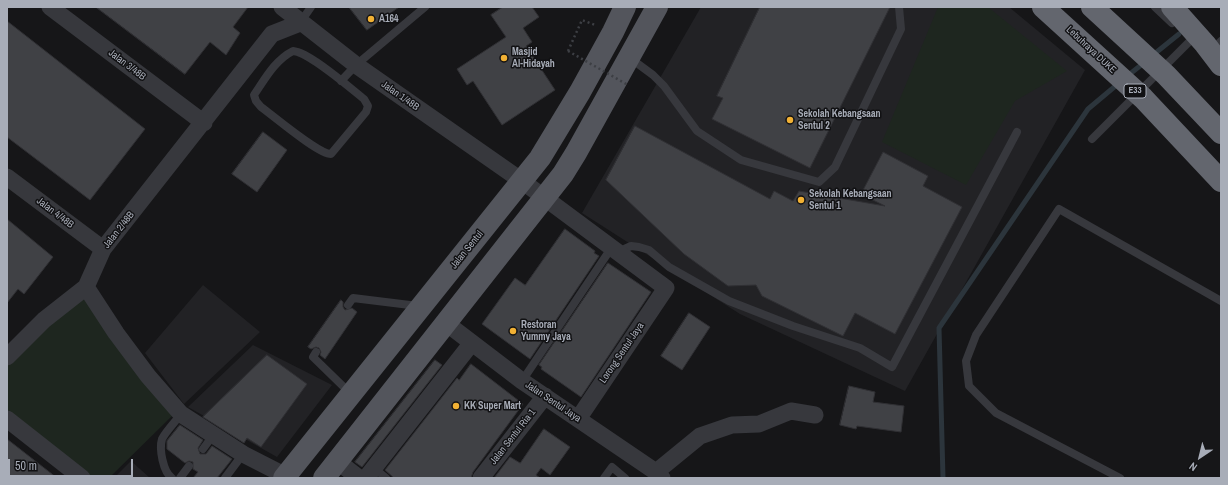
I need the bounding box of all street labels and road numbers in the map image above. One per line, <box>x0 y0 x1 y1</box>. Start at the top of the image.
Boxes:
street label: Lebuhraya DUKE <box>1064 24 1118 76</box>
street label: Jalan 3/48B <box>106 47 148 83</box>
street label: Jalan 1/48B <box>379 79 421 113</box>
road number: E33 <box>1124 84 1146 98</box>
street label: Jalan 4/48B <box>34 195 76 231</box>
street label: Jalan 2/48B <box>101 209 137 251</box>
street label: Jalan Sentul <box>448 229 486 271</box>
street label: Lorong Sentul Jaya <box>597 320 647 386</box>
street label: Jalan Sentul Jaya <box>523 379 583 425</box>
street label: Jalan Sentul Ria 1 <box>488 407 538 467</box>

